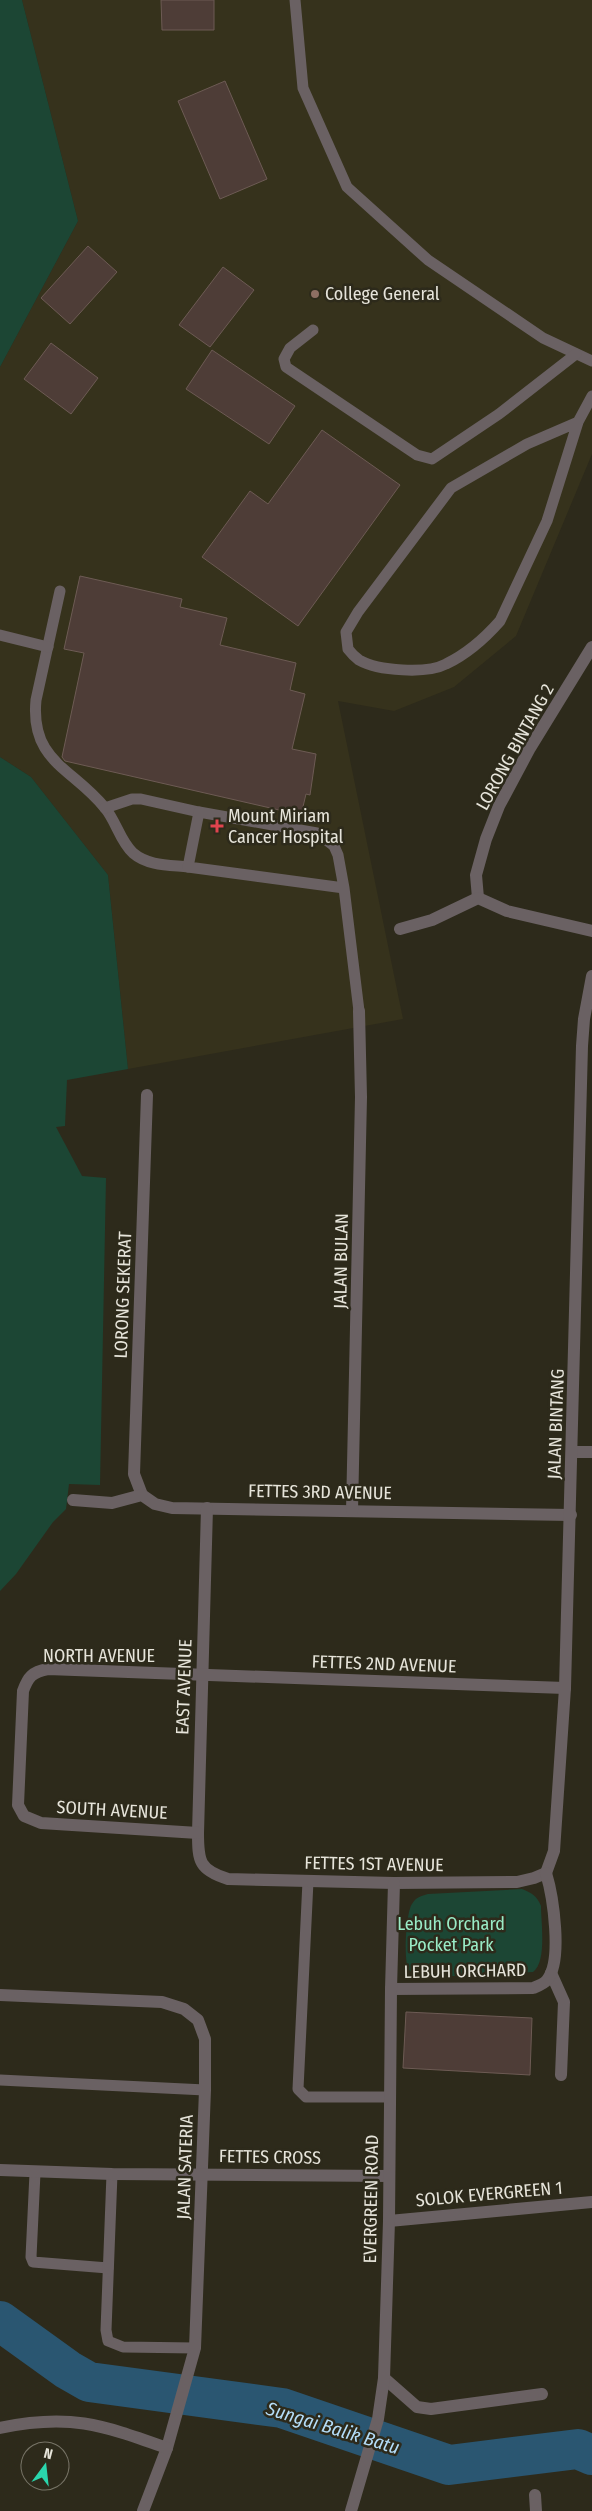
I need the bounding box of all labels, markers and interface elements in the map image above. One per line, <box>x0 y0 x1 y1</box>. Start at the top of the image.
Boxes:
place label: College General <box>325 283 440 305</box>
marker: College General <box>309 288 321 300</box>
street label: LORONG BINTANG 2 <box>471 680 559 814</box>
place label: Mount Miriam Cancer Hospital <box>228 805 344 848</box>
marker: Mount Miriam Cancer Hospital <box>210 819 224 833</box>
street label: JALAN BULAN <box>329 1213 353 1309</box>
street label: LORONG SEKERAT <box>110 1231 136 1359</box>
street label: JALAN BINTANG <box>543 1368 569 1480</box>
street label: FETTES 3RD AVENUE <box>248 1480 392 1504</box>
street label: EAST AVENUE <box>171 1639 197 1735</box>
street label: NORTH AVENUE <box>43 1645 155 1667</box>
street label: FETTES 2ND AVENUE <box>311 1650 457 1678</box>
street label: SOUTH AVENUE <box>56 1796 168 1824</box>
street label: FETTES 1ST AVENUE <box>304 1852 444 1876</box>
park label: Lebuh Orchard Pocket Park <box>397 1913 505 1956</box>
street label: LEBUH ORCHARD <box>403 1959 527 1983</box>
street label: JALAN SATERIA <box>172 2114 198 2220</box>
street label: EVERGREEN ROAD <box>359 2135 383 2263</box>
street label: FETTES CROSS <box>219 2145 321 2169</box>
street label: SOLOK EVERGREEN 1 <box>415 2177 563 2211</box>
water label: Sungai Balik Batu <box>263 2397 402 2459</box>
north arrow <box>20 2441 70 2491</box>
text: N <box>42 2445 54 2463</box>

